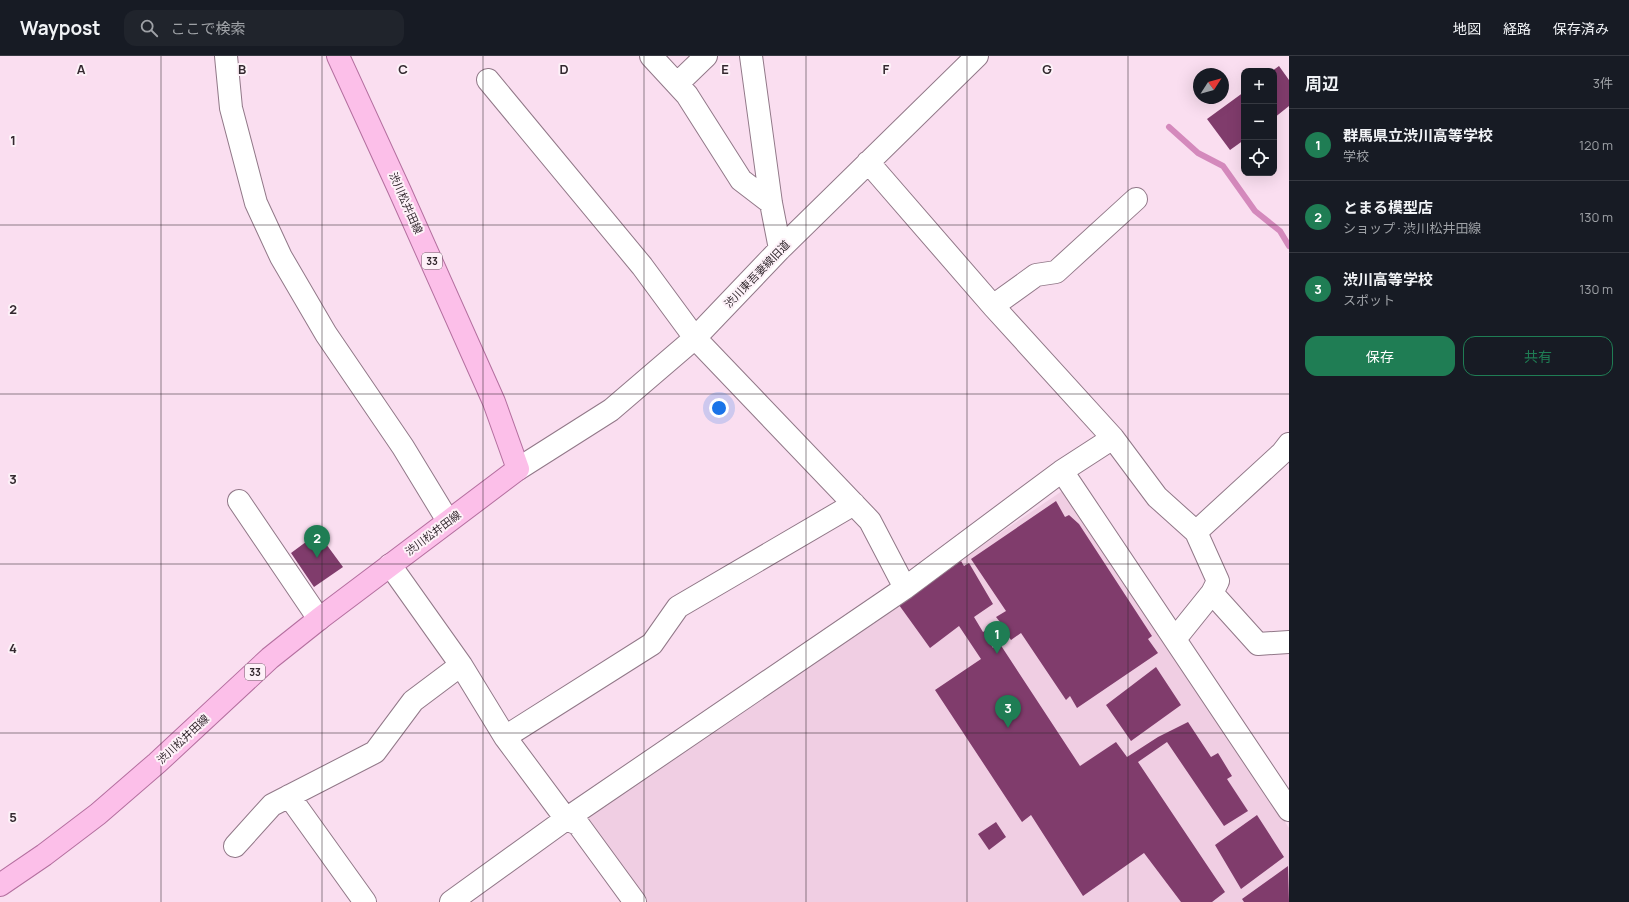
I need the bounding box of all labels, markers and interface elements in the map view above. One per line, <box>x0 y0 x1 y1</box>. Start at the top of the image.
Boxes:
search box <box>124 10 404 46</box>
text: Waypost <box>20 15 100 41</box>
icon: search <box>138 17 160 39</box>
text: ここで検索 <box>170 18 245 39</box>
text: 地図 <box>1453 19 1481 38</box>
text: 経路 <box>1503 19 1531 38</box>
text: 保存済み <box>1553 19 1609 38</box>
text: A <box>77 60 86 78</box>
text: B <box>238 60 246 78</box>
text: C <box>398 60 408 78</box>
text: D <box>559 60 569 78</box>
text: E <box>721 60 729 78</box>
text: F <box>883 60 890 78</box>
text: G <box>1042 60 1052 78</box>
north arrow <box>1193 68 1229 104</box>
map controls <box>1241 68 1277 176</box>
button: + <box>1241 68 1277 104</box>
text: 周辺 <box>1305 72 1339 95</box>
text: 3件 <box>1593 74 1613 92</box>
button: − <box>1241 104 1277 140</box>
text: 群馬県立渋川高等学校 <box>1343 125 1493 146</box>
text: 1 <box>10 131 16 149</box>
text: 1 <box>1315 136 1321 154</box>
text: 120 m <box>1579 136 1613 154</box>
button: locate <box>1241 140 1277 176</box>
text: 学校 <box>1343 147 1369 165</box>
street label: 渋川松井田線 <box>386 170 427 236</box>
text: とまる模型店 <box>1343 197 1433 218</box>
text: 2 <box>1314 208 1322 226</box>
text: 130 m <box>1579 208 1613 226</box>
text: ショップ · 渋川松井田線 <box>1343 219 1481 237</box>
street label: 渋川東吾妻線旧道 <box>721 237 793 311</box>
road number: 33 <box>422 253 442 269</box>
text: 渋川高等学校 <box>1343 269 1433 290</box>
text: 3 <box>1314 280 1322 298</box>
text: 130 m <box>1579 280 1613 298</box>
text: スポット <box>1343 291 1395 309</box>
text: 2 <box>9 300 17 318</box>
button: 保存 <box>1305 336 1455 376</box>
button: 共有 <box>1463 336 1613 376</box>
your location <box>709 398 729 418</box>
text: 3 <box>9 470 17 488</box>
street label: 渋川松井田線 <box>402 507 464 558</box>
pin: 2 <box>304 525 330 558</box>
pin: 1 <box>984 621 1010 654</box>
text: 4 <box>9 639 17 657</box>
road number: 33 <box>245 664 265 680</box>
pin: 3 <box>995 695 1021 728</box>
street label: 渋川松井田線 <box>153 711 212 767</box>
text: 5 <box>9 808 17 826</box>

